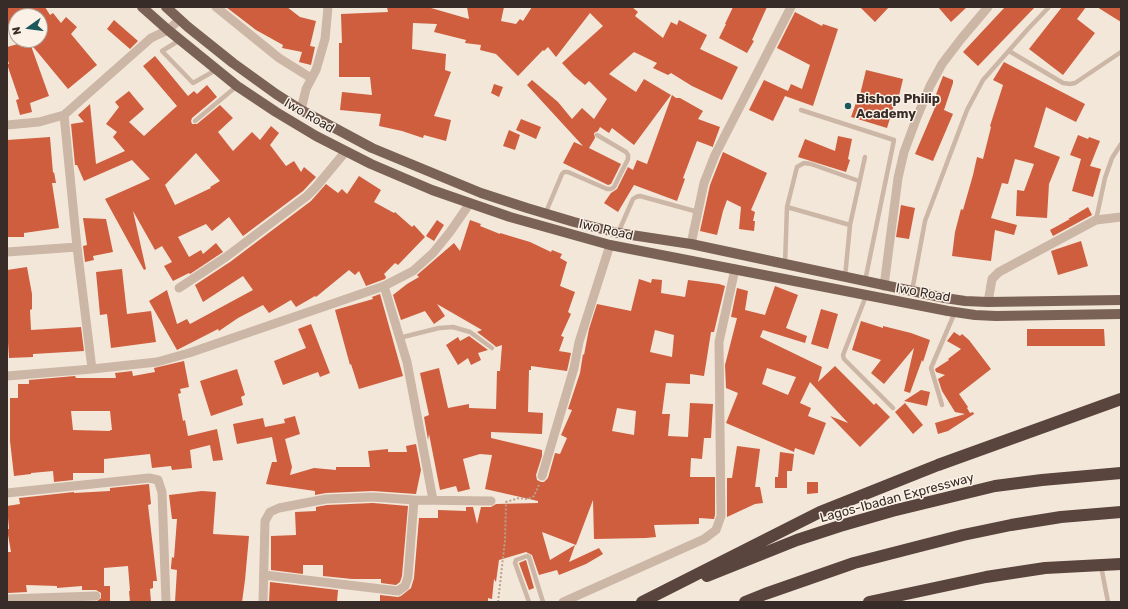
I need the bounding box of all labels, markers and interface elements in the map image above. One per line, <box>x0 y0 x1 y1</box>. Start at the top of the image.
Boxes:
north arrow <box>8 8 48 48</box>
text: N <box>10 25 24 36</box>
place label: Bishop Philip Academy <box>856 91 940 122</box>
street label: Iwo Road <box>281 95 337 137</box>
marker: Bishop Philip Academy <box>843 101 853 111</box>
street label: Iwo Road <box>577 216 635 244</box>
street label: Iwo Road <box>894 281 952 305</box>
street label: Lagos-Ibadan Expressway <box>818 470 976 526</box>

